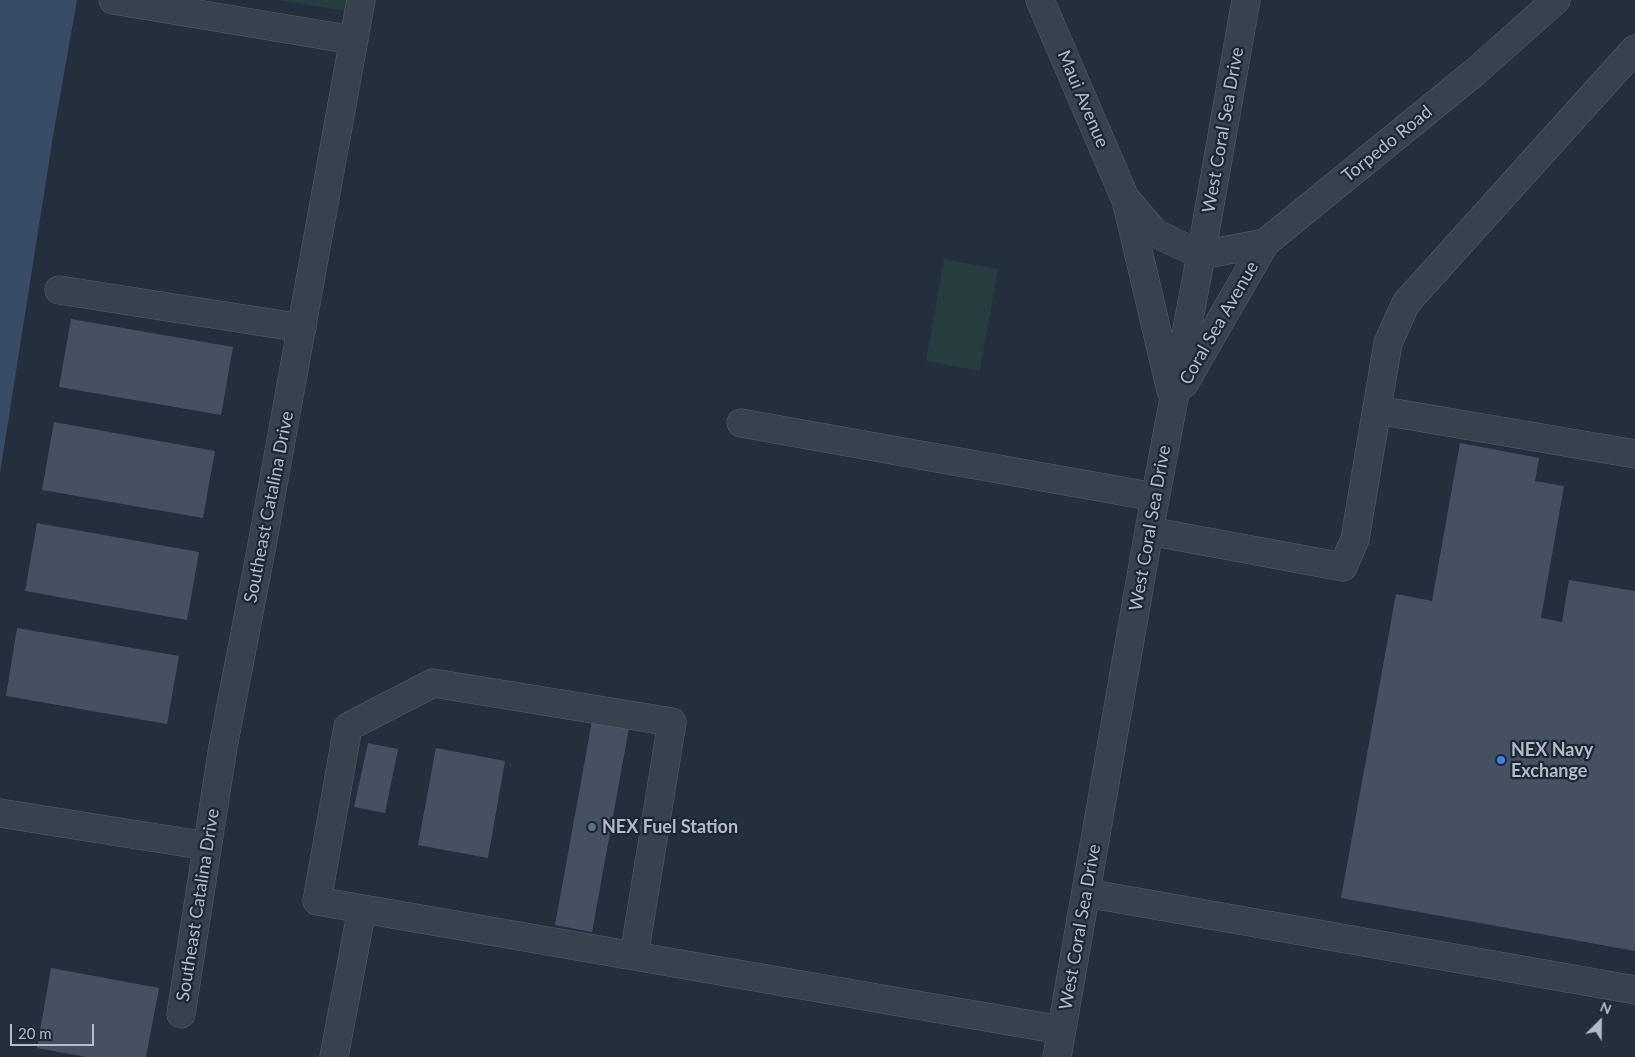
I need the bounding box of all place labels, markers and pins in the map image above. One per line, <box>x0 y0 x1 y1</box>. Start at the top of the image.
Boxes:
place label: NEX Navy Exchange <box>1511 739 1593 782</box>
marker: NEX Navy Exchange <box>1495 754 1507 766</box>
place label: NEX Fuel Station <box>602 816 738 838</box>
marker: NEX Fuel Station <box>586 821 598 833</box>

